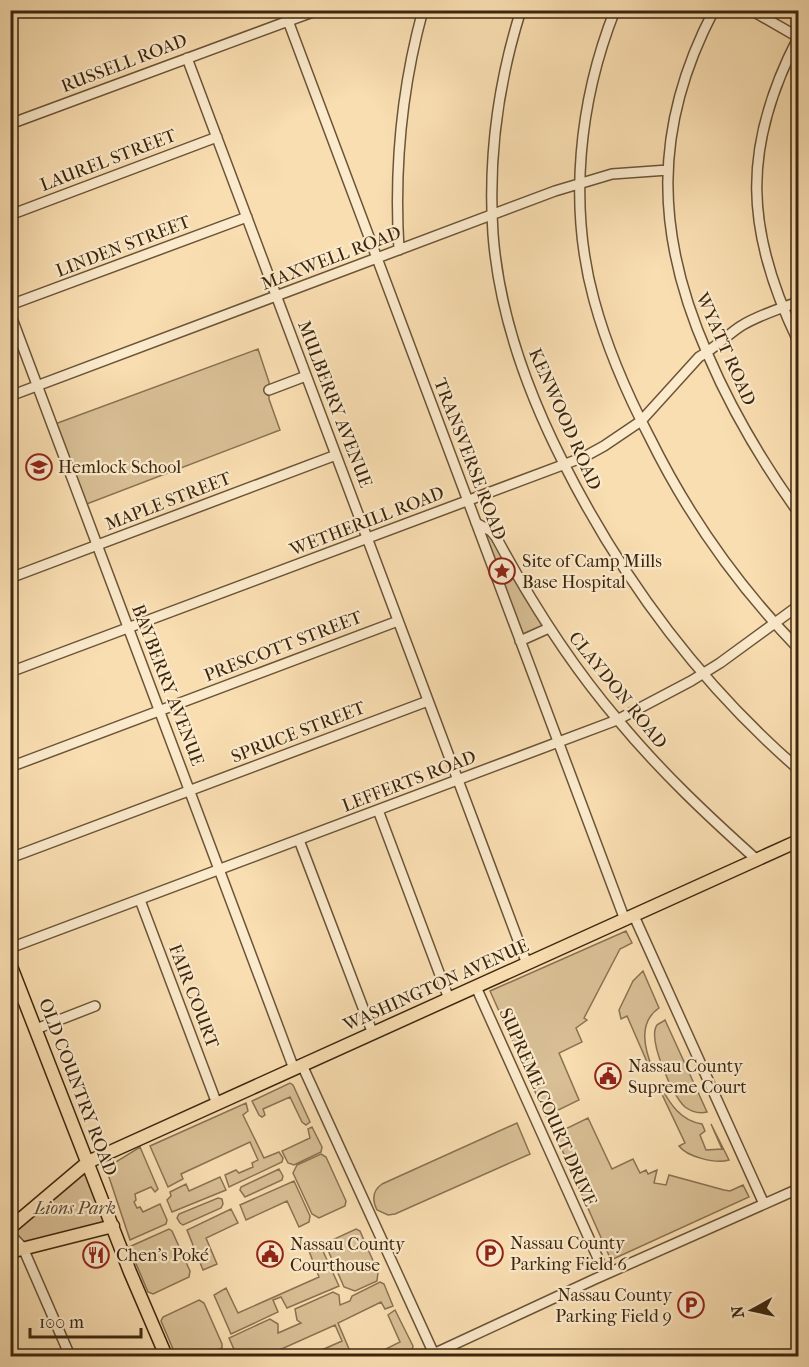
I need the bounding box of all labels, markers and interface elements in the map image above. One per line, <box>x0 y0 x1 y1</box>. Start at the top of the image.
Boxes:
street label: RUSSELL ROAD <box>58 30 190 97</box>
street label: LAUREL STREET <box>37 125 180 196</box>
street label: LINDEN STREET <box>53 211 194 282</box>
street label: MAXWELL ROAD <box>258 222 404 295</box>
street label: WYATT ROAD <box>691 289 760 409</box>
street label: MULBERRY AVENUE <box>293 318 376 491</box>
street label: KENWOOD ROAD <box>524 345 605 493</box>
street label: TRANSVERSE ROAD <box>429 375 510 543</box>
school or university icon: Hemlock School <box>24 452 54 482</box>
place label: Hemlock School <box>58 457 181 478</box>
street label: MAPLE STREET <box>102 467 235 535</box>
street label: WETHERILL ROAD <box>286 482 447 561</box>
place label: Site of Camp Mills Base Hospital <box>522 551 662 593</box>
place icon: Site of Camp Mills Base Hospital <box>487 556 517 586</box>
street label: BAYBERRY AVENUE <box>127 602 208 769</box>
street label: PRESCOTT STREET <box>201 606 366 686</box>
street label: CLAYDON ROAD <box>564 628 671 753</box>
street label: SPRUCE STREET <box>228 697 369 768</box>
street label: LEFFERTS ROAD <box>339 746 479 817</box>
street label: WASHINGTON AVENUE <box>339 935 532 1036</box>
street label: FAIR COURT <box>164 941 223 1052</box>
street label: OLD COUNTRY ROAD <box>34 995 121 1179</box>
street label: SUPREME COURT DRIVE <box>494 1005 601 1209</box>
place label: Nassau County Supreme Court <box>628 1056 747 1098</box>
public building icon: Nassau County Supreme Court <box>593 1061 623 1091</box>
park label: Lions Park <box>32 1198 116 1219</box>
place label: Nassau County Parking Field 6 <box>510 1233 627 1275</box>
place label: Nassau County Courthouse <box>290 1234 406 1276</box>
parking icon: Nassau County Parking Field 6 <box>475 1238 505 1268</box>
public building icon: Nassau County Courthouse <box>255 1239 285 1269</box>
restaurant icon: Chen’s Poké <box>81 1240 111 1270</box>
place label: Chen’s Poké <box>116 1245 209 1266</box>
north arrow <box>722 1280 782 1340</box>
place label: Nassau County Parking Field 9 <box>555 1285 673 1327</box>
parking icon: Nassau County Parking Field 9 <box>676 1290 706 1320</box>
scale bar <box>30 1301 141 1339</box>
text: N <box>727 1304 748 1319</box>
text: 100 m <box>39 1312 84 1333</box>

